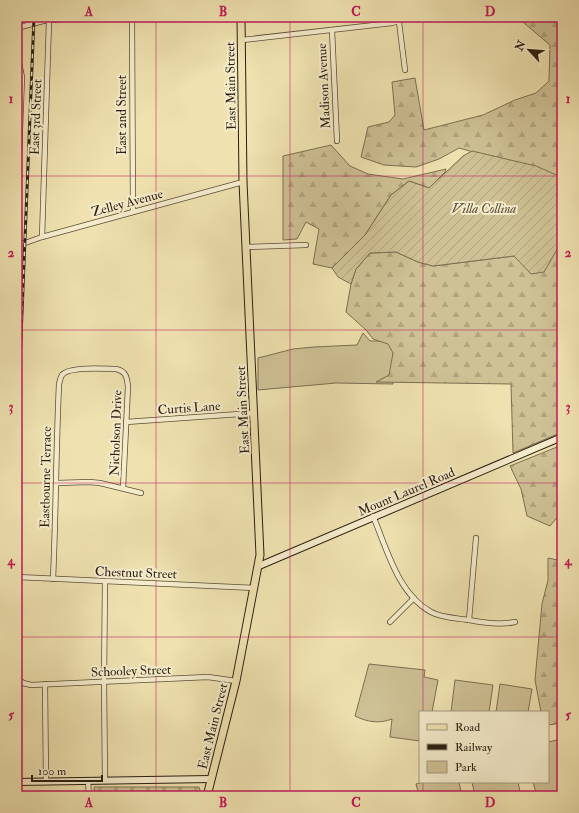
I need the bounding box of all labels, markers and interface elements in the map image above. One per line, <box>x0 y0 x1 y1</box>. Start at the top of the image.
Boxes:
text: A <box>84 4 94 20</box>
text: B <box>219 4 227 20</box>
text: C <box>351 4 361 20</box>
text: D <box>485 4 496 20</box>
north arrow <box>509 30 549 70</box>
text: N <box>512 38 529 54</box>
street label: East Main Street <box>222 42 240 130</box>
street label: Madison Avenue <box>314 42 334 129</box>
street label: East 2nd Street <box>114 75 130 155</box>
street label: East 3rd Street <box>27 79 45 155</box>
text: 1 <box>9 91 14 107</box>
text: 1 <box>566 91 571 107</box>
street label: Zelley Avenue <box>90 186 166 221</box>
park label: Villa Collina <box>452 201 516 217</box>
text: 2 <box>8 245 15 261</box>
text: 2 <box>565 245 572 261</box>
street label: East Main Street <box>233 365 253 454</box>
street label: Nicholson Drive <box>106 389 126 477</box>
street label: Curtis Lane <box>157 398 221 418</box>
text: 3 <box>9 399 14 415</box>
text: 3 <box>566 399 571 415</box>
street label: Eastbourne Terrace <box>37 426 55 528</box>
street label: Mount Laurel Road <box>355 464 458 520</box>
text: 4 <box>6 553 15 569</box>
text: 4 <box>563 553 572 569</box>
street label: Chestnut Street <box>95 564 177 582</box>
street label: Schooley Street <box>91 662 171 681</box>
street label: East Main Street <box>195 682 231 771</box>
text: 5 <box>8 707 14 723</box>
text: 5 <box>565 707 571 723</box>
legend <box>419 711 549 783</box>
text: Road <box>455 720 480 735</box>
text: Railway <box>455 740 493 755</box>
scale bar <box>32 757 102 783</box>
text: Park <box>455 760 477 775</box>
text: 100 m <box>38 764 67 779</box>
text: A <box>84 795 94 811</box>
text: B <box>219 795 227 811</box>
text: C <box>351 795 361 811</box>
text: D <box>485 795 496 811</box>

